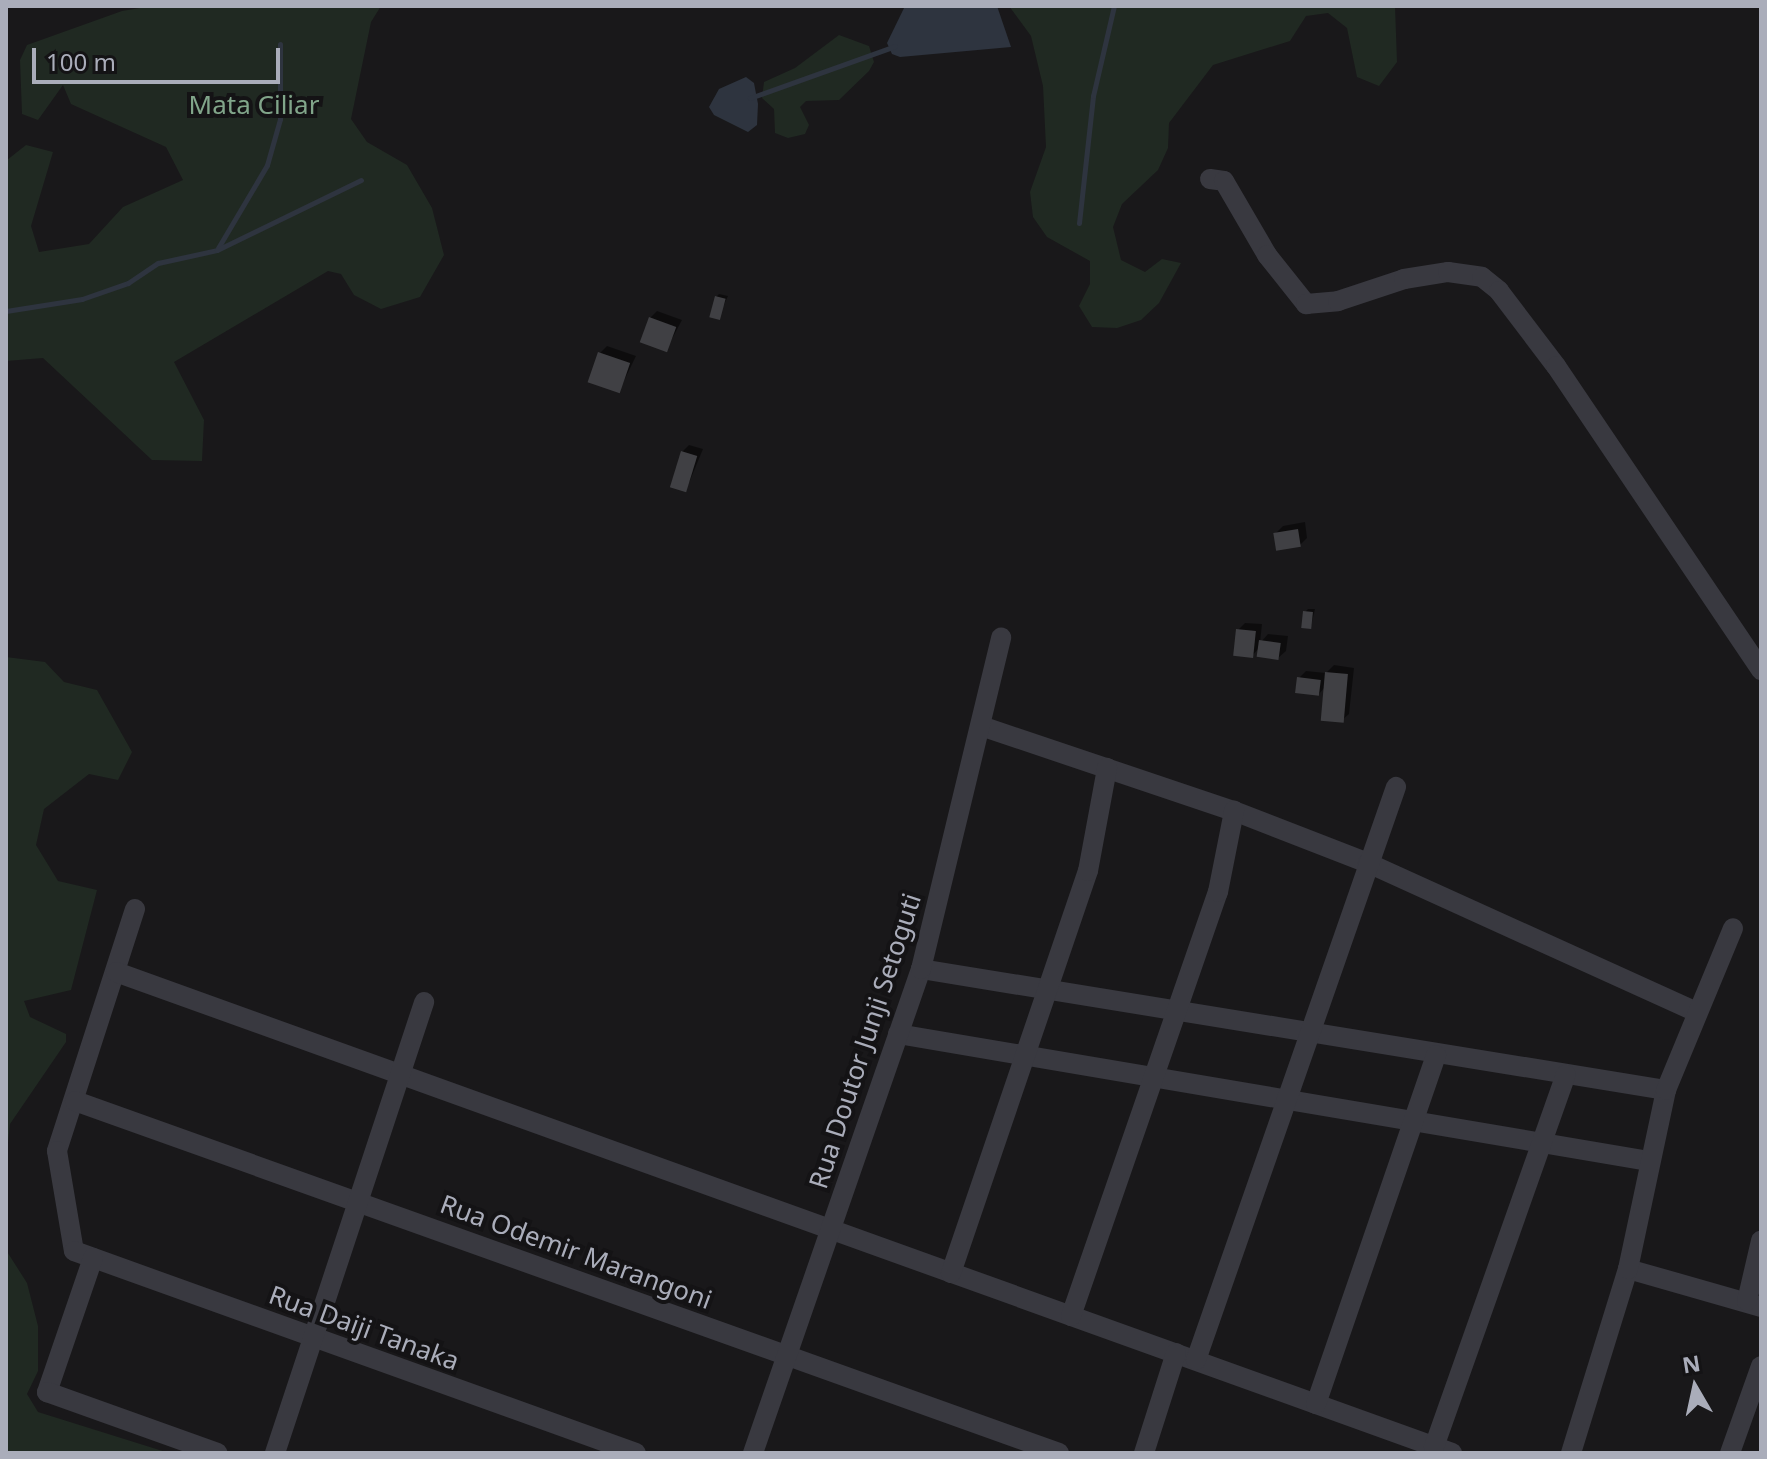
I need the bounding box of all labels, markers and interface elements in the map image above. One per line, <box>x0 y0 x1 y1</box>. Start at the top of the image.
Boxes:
scale bar <box>36 32 284 82</box>
text: 100 m <box>46 45 116 78</box>
park label: Mata Ciliar <box>189 89 319 121</box>
street label: Rua Doutor Junji Setoguti <box>802 889 928 1193</box>
street label: Rua Odemir Marangoni <box>436 1188 716 1316</box>
street label: Rua Daiji Tanaka <box>265 1279 463 1377</box>
north arrow <box>1655 1347 1735 1427</box>
text: N <box>1680 1347 1702 1380</box>

